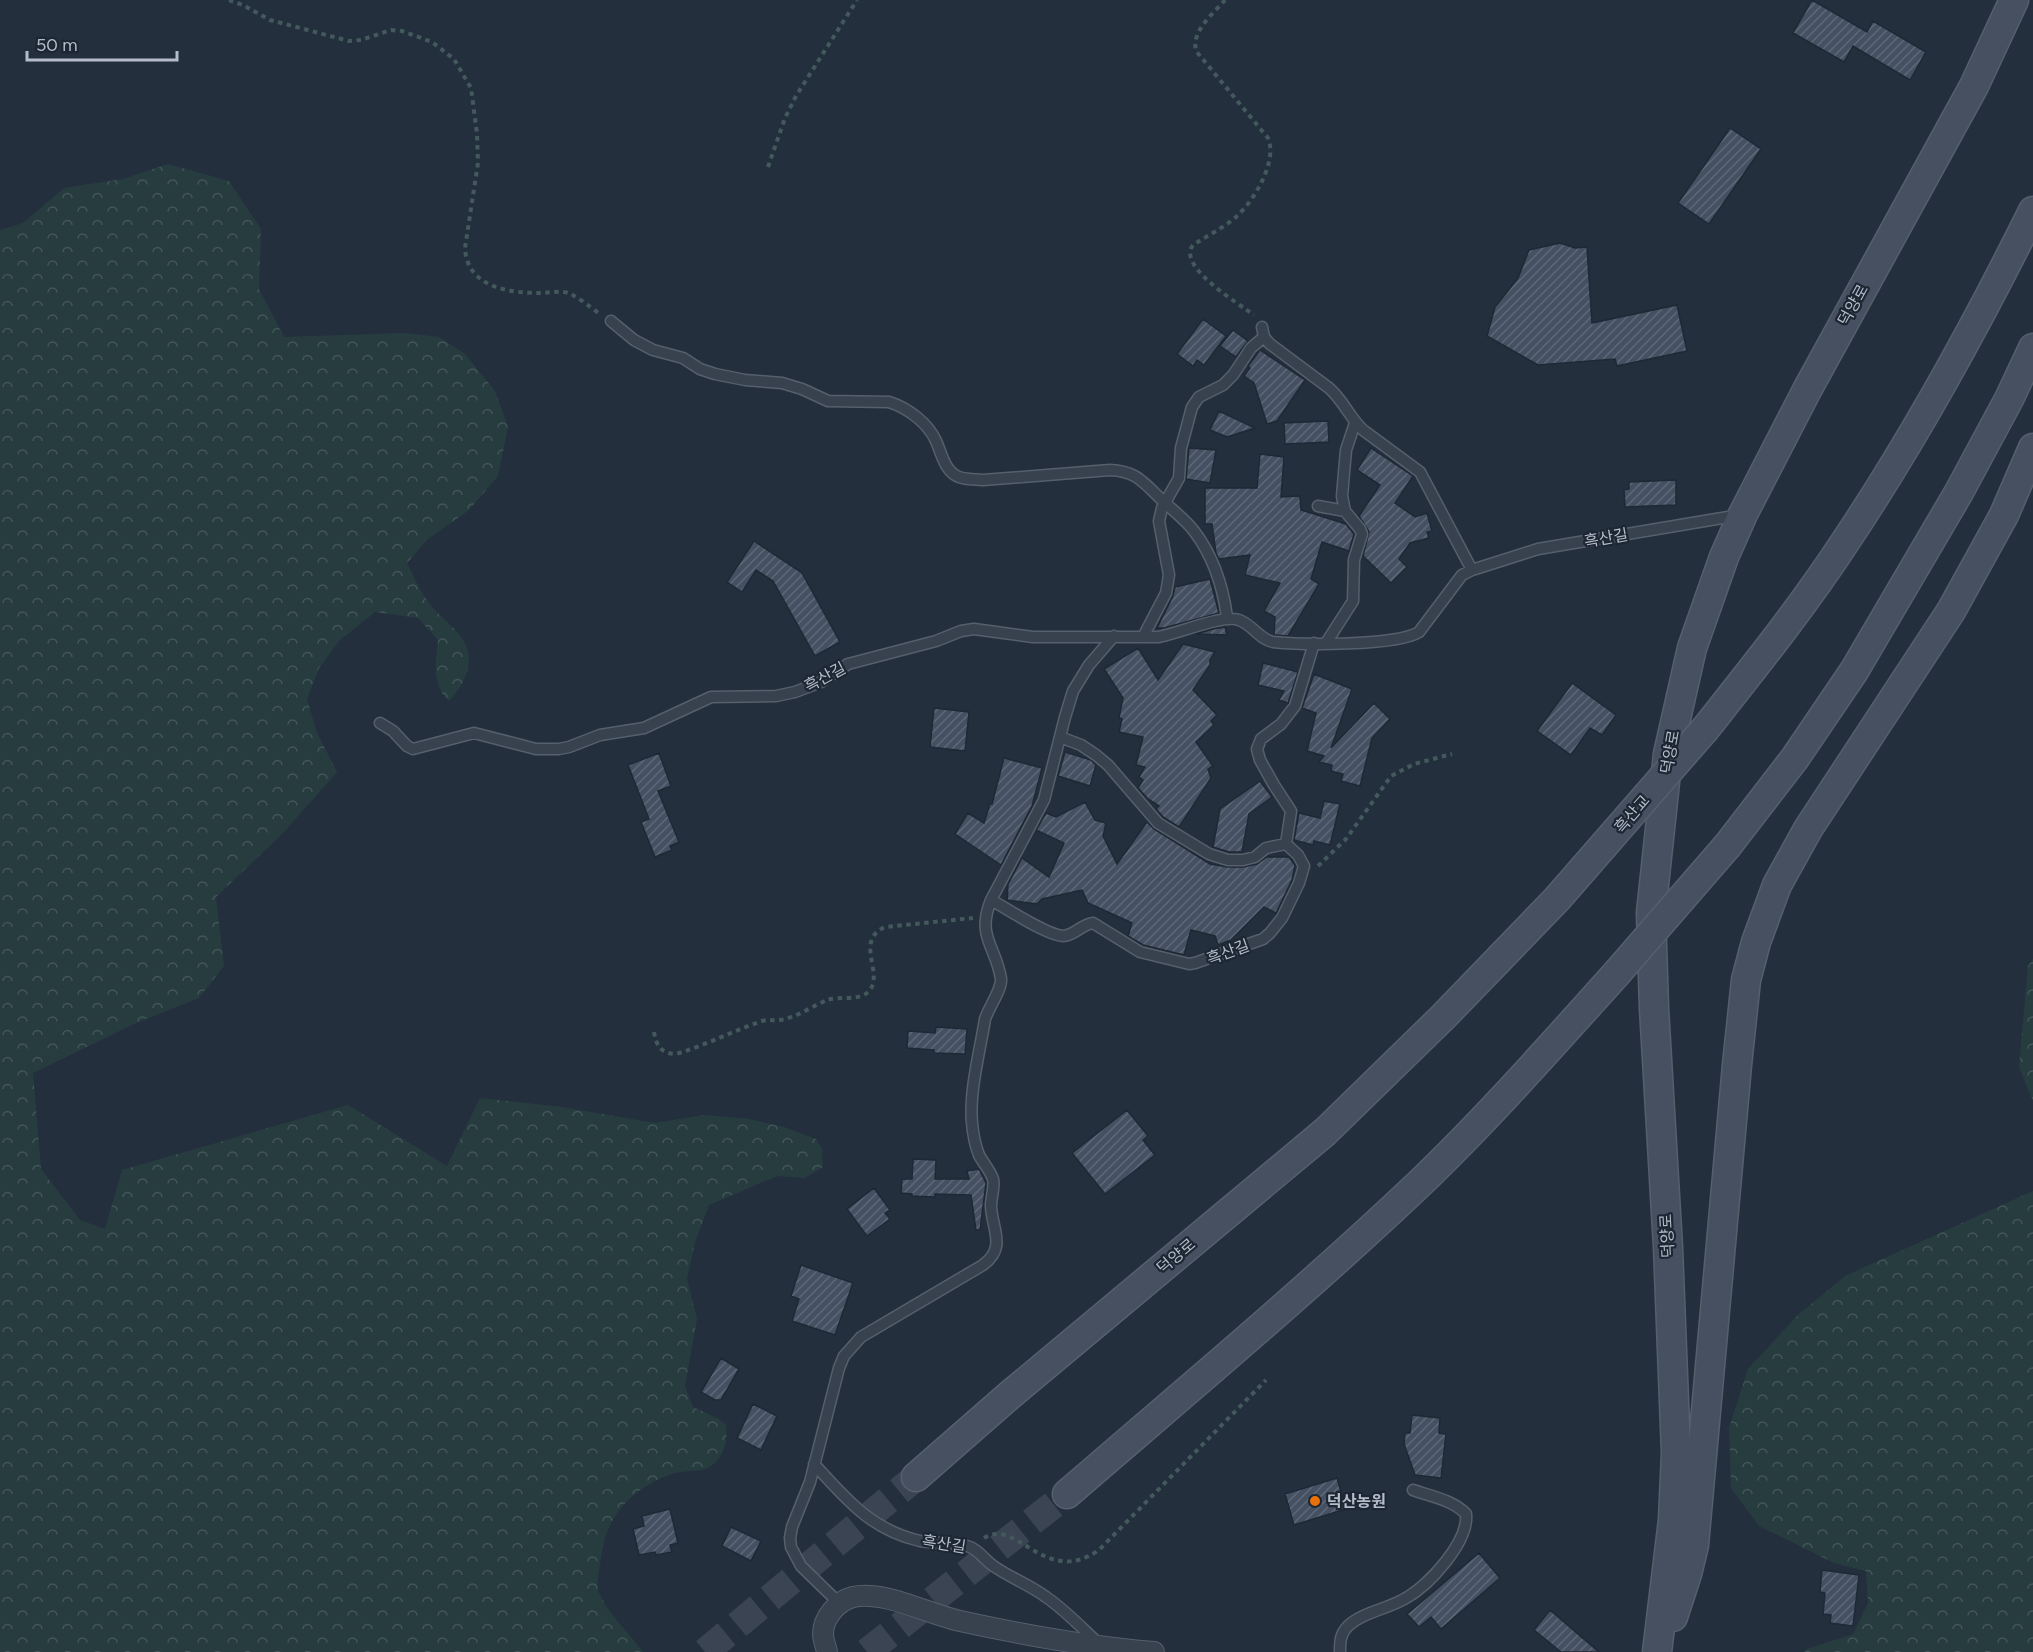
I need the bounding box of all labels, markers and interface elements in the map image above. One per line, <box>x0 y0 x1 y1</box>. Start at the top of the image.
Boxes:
scale bar <box>27 24 177 62</box>
text: 50 m <box>36 34 78 56</box>
street label: 덕양로 <box>1834 281 1872 329</box>
street label: 흑산길 <box>1583 525 1629 551</box>
street label: 흑산길 <box>801 658 849 696</box>
street label: 덕양로 <box>1657 728 1683 775</box>
street label: 흑산교 <box>1610 791 1654 837</box>
street label: 흑산길 <box>1204 936 1252 968</box>
street label: 덕양로 <box>1656 1213 1678 1259</box>
street label: 덕양로 <box>1153 1234 1199 1277</box>
place label: 덕산농원 <box>1327 1492 1386 1511</box>
marker: 덕산농원 <box>1308 1494 1322 1508</box>
street label: 흑산길 <box>921 1531 967 1557</box>

